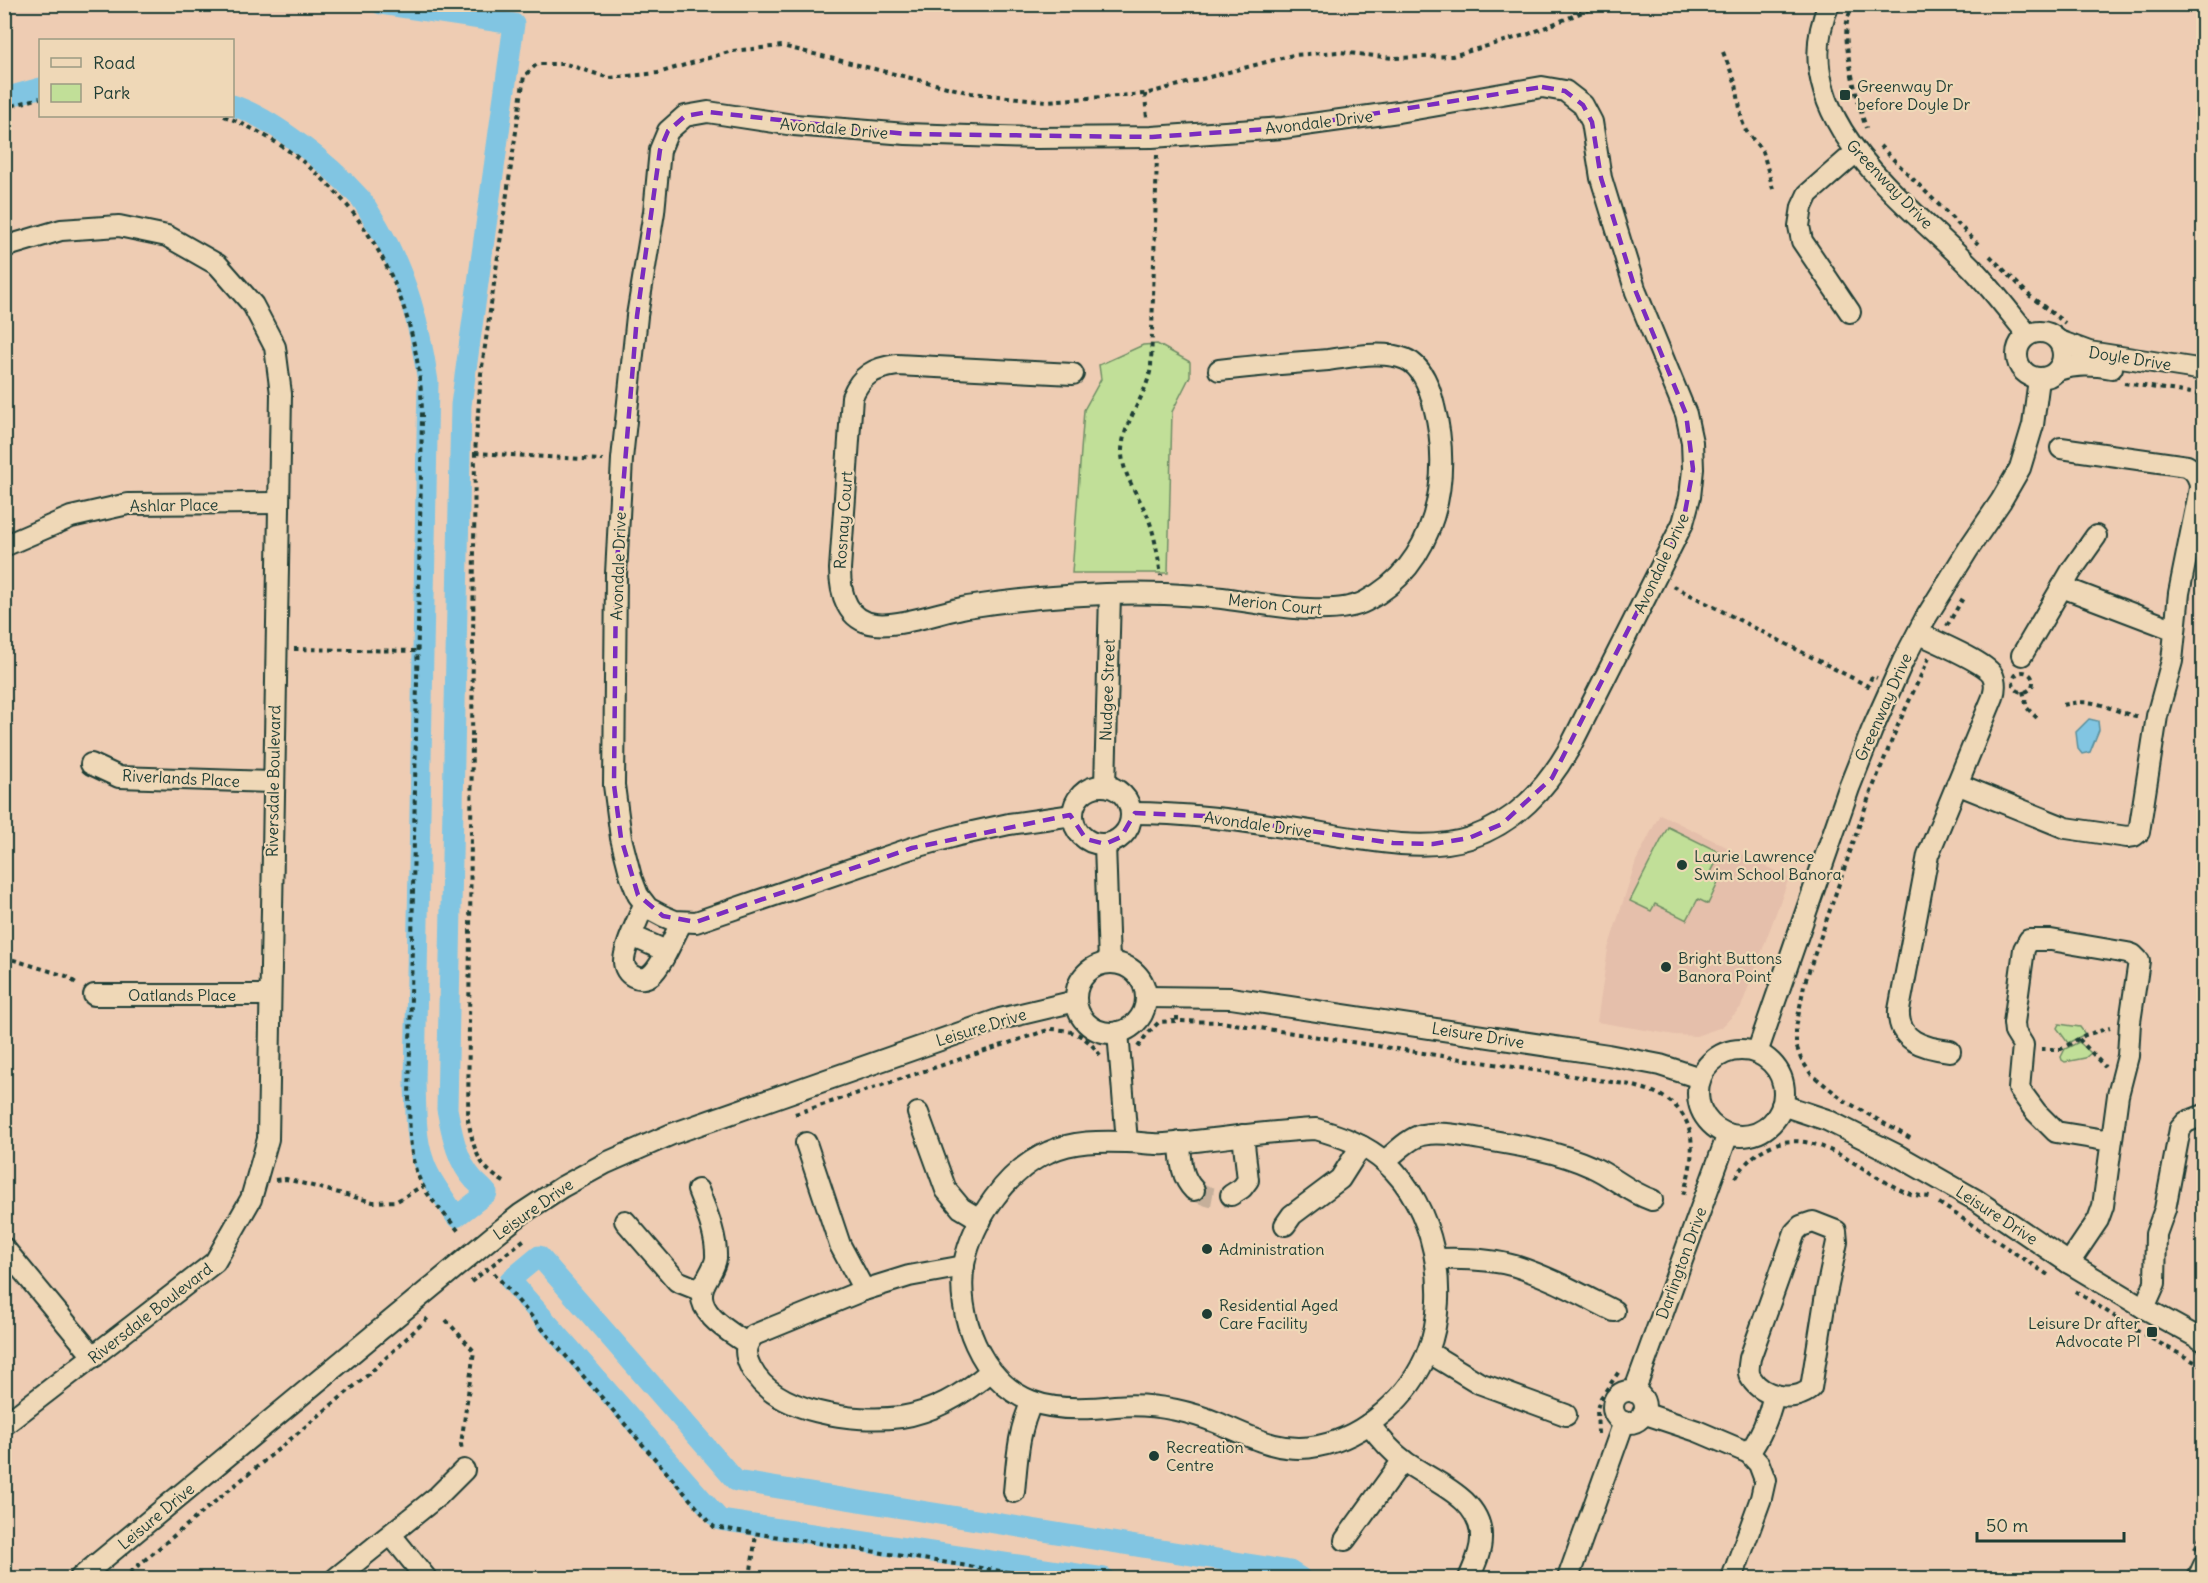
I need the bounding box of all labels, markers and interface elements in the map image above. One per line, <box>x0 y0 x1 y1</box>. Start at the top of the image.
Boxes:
legend <box>39 39 234 117</box>
text: Road <box>93 51 136 74</box>
place label: Greenway Dr before Doyle Dr <box>1857 76 1971 114</box>
text: Park <box>93 81 130 104</box>
marker: Greenway Dr before Doyle Dr <box>1838 88 1852 102</box>
street label: Avondale Drive <box>1264 105 1374 139</box>
street label: Avondale Drive <box>779 113 889 143</box>
street label: Greenway Drive <box>1842 135 1938 233</box>
street label: Doyle Drive <box>2087 342 2173 374</box>
street label: Rosnay Court <box>830 470 856 570</box>
street label: Ashlar Place <box>130 494 218 516</box>
street label: Avondale Drive <box>1629 510 1693 616</box>
street label: Avondale Drive <box>606 511 630 621</box>
street label: Merion Court <box>1227 589 1324 619</box>
street label: Nudgee Street <box>1095 638 1119 741</box>
street label: Greenway Drive <box>1850 650 1916 764</box>
street label: Riversdale Boulevard <box>262 705 284 857</box>
street label: Riverlands Place <box>122 765 240 791</box>
street label: Avondale Drive <box>1203 807 1313 841</box>
place label: Laurie Lawrence Swim School Banora <box>1694 846 1842 884</box>
marker: Laurie Lawrence Swim School Banora <box>1675 858 1689 872</box>
place label: Bright Buttons Banora Point <box>1678 948 1782 986</box>
marker: Bright Buttons Banora Point <box>1659 960 1673 974</box>
street label: Oatlands Place <box>128 985 236 1005</box>
street label: Leisure Drive <box>933 1004 1029 1050</box>
street label: Leisure Drive <box>1430 1018 1526 1052</box>
street label: Leisure Drive <box>489 1174 577 1244</box>
street label: Leisure Drive <box>1952 1181 2042 1249</box>
street label: Darlington Drive <box>1651 1204 1711 1322</box>
place label: Administration <box>1219 1239 1325 1259</box>
marker: Administration <box>1200 1242 1214 1256</box>
street label: Riversdale Boulevard <box>84 1258 216 1368</box>
place label: Residential Aged Care Facility <box>1219 1295 1338 1333</box>
marker: Residential Aged Care Facility <box>1200 1307 1214 1321</box>
place label: Leisure Dr after Advocate Pl <box>2028 1313 2140 1351</box>
marker: Leisure Dr after Advocate Pl <box>2145 1325 2159 1339</box>
place label: Recreation Centre <box>1166 1437 1244 1475</box>
marker: Recreation Centre <box>1147 1449 1161 1463</box>
street label: Leisure Drive <box>114 1478 198 1554</box>
scale bar <box>1977 1505 2124 1543</box>
text: 50 m <box>1986 1514 2028 1537</box>

